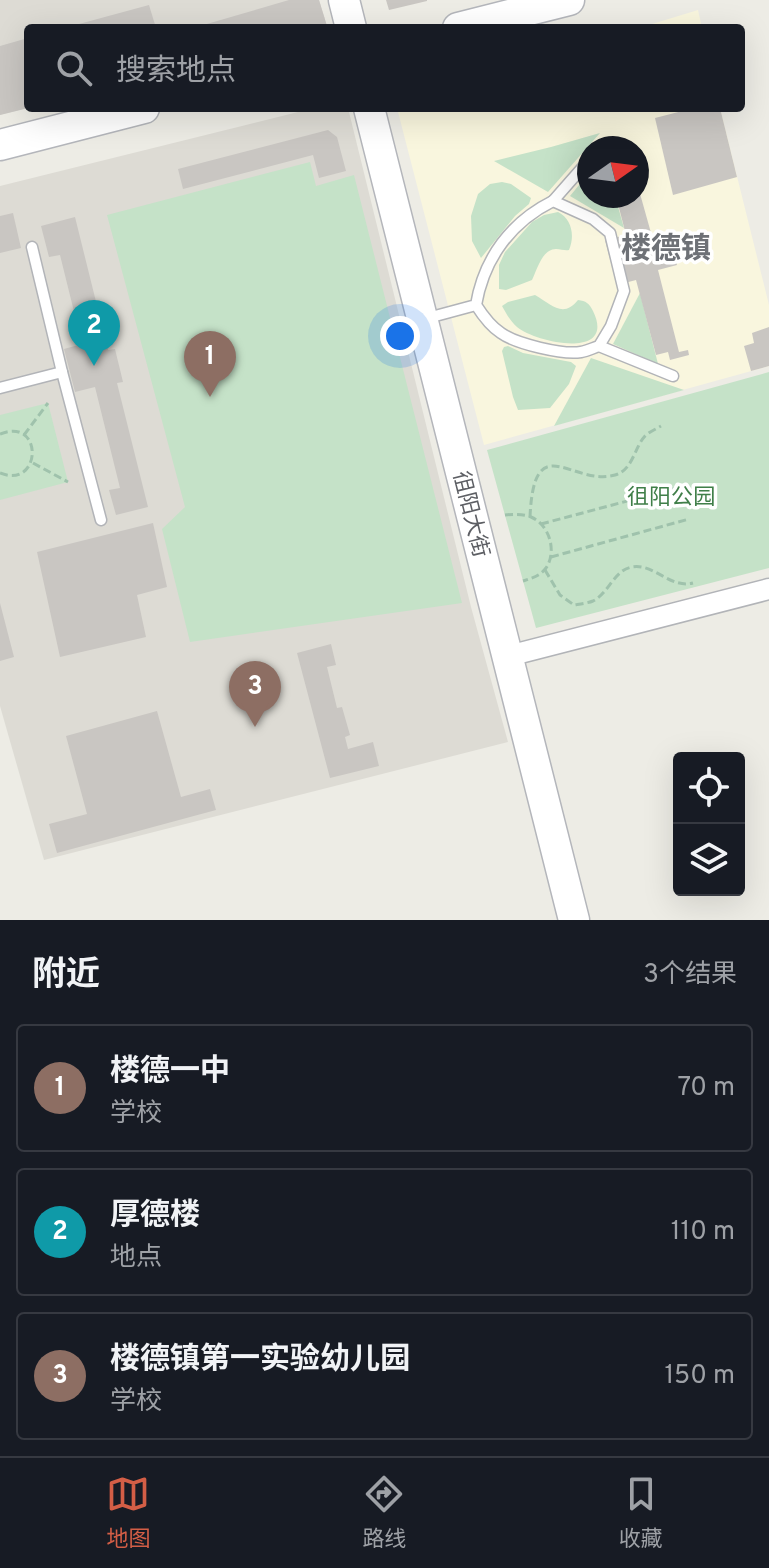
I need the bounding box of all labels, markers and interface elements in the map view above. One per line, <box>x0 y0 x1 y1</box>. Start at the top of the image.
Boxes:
search box <box>24 24 745 112</box>
icon: search <box>52 46 96 90</box>
text: 搜索地点 <box>116 54 236 91</box>
north arrow <box>577 136 649 208</box>
district label: 楼德镇 <box>621 232 711 269</box>
pin: 2 <box>68 300 120 366</box>
your location <box>380 316 420 356</box>
pin: 1 <box>184 331 236 397</box>
street label: 徂阳大街 <box>446 469 493 561</box>
park label: 徂阳公园 <box>627 485 715 512</box>
pin: 3 <box>229 661 281 727</box>
map controls <box>673 752 745 896</box>
button: locate <box>673 752 745 824</box>
button: layers <box>673 824 745 896</box>
text: 附近 <box>32 955 100 998</box>
text: 3个结果 <box>643 959 737 992</box>
text: 楼德一中 <box>110 1054 230 1091</box>
text: 1 <box>55 1072 65 1105</box>
text: 70 m <box>677 1072 735 1105</box>
text: 学校 <box>110 1098 162 1131</box>
text: 厚德楼 <box>110 1198 200 1235</box>
text: 2 <box>52 1216 68 1249</box>
text: 110 m <box>671 1216 735 1249</box>
text: 地点 <box>110 1242 162 1275</box>
text: 楼德镇第一实验幼儿园 <box>110 1342 410 1379</box>
text: 3 <box>52 1360 68 1393</box>
text: 150 m <box>664 1360 735 1393</box>
text: 学校 <box>110 1386 162 1419</box>
tab: 地图 <box>106 1472 150 1554</box>
tab: 路线 <box>362 1472 407 1554</box>
tab: 收藏 <box>619 1472 663 1554</box>

